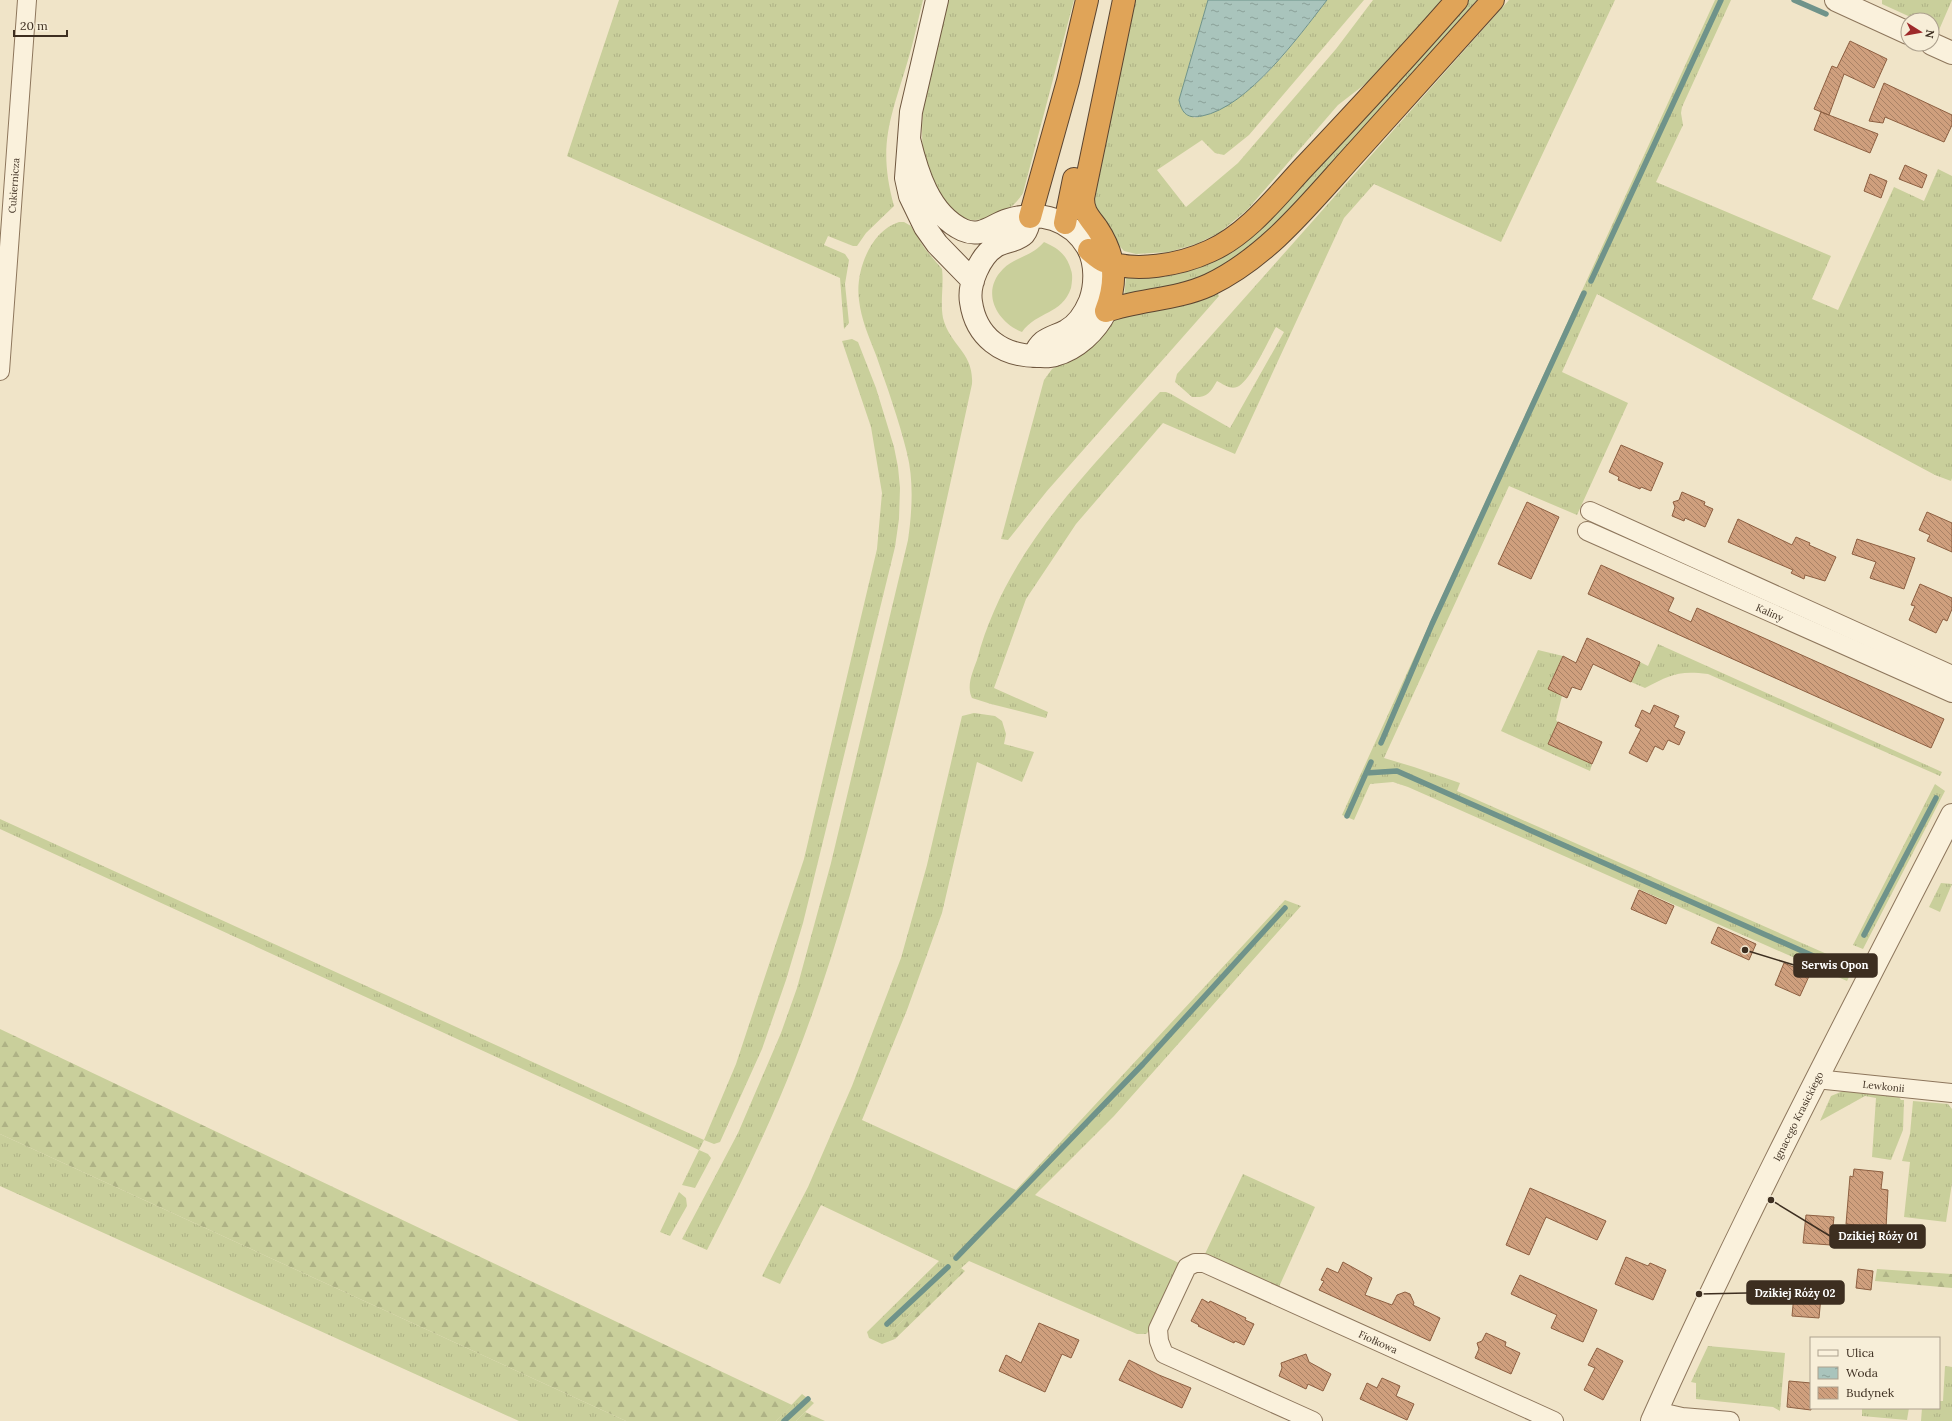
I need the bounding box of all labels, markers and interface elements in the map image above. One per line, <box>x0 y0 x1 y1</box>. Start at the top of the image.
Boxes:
scale bar <box>14 12 67 38</box>
north arrow <box>1900 12 1940 52</box>
text: 20 m <box>20 18 48 33</box>
text: N <box>1922 28 1938 40</box>
street label: Cukiernicza <box>5 157 22 214</box>
street label: Kaliny <box>1754 600 1786 624</box>
callout: Serwis Opon <box>1794 954 1877 977</box>
text: Serwis Opon <box>1802 958 1868 972</box>
street label: Ignacego Krasickiego <box>1770 1069 1826 1163</box>
street label: Lewkonii <box>1862 1077 1905 1095</box>
callout: Dzikiej Róży 01 <box>1830 1225 1925 1248</box>
text: Dzikiej Róży 01 <box>1838 1229 1918 1243</box>
callout: Dzikiej Róży 02 <box>1747 1281 1844 1304</box>
text: Dzikiej Róży 02 <box>1755 1286 1836 1300</box>
street label: Fiołkowa <box>1357 1327 1400 1356</box>
legend <box>1810 1337 1940 1409</box>
text: Ulica <box>1846 1345 1874 1360</box>
text: Woda <box>1846 1365 1878 1380</box>
text: Budynek <box>1846 1385 1895 1400</box>

